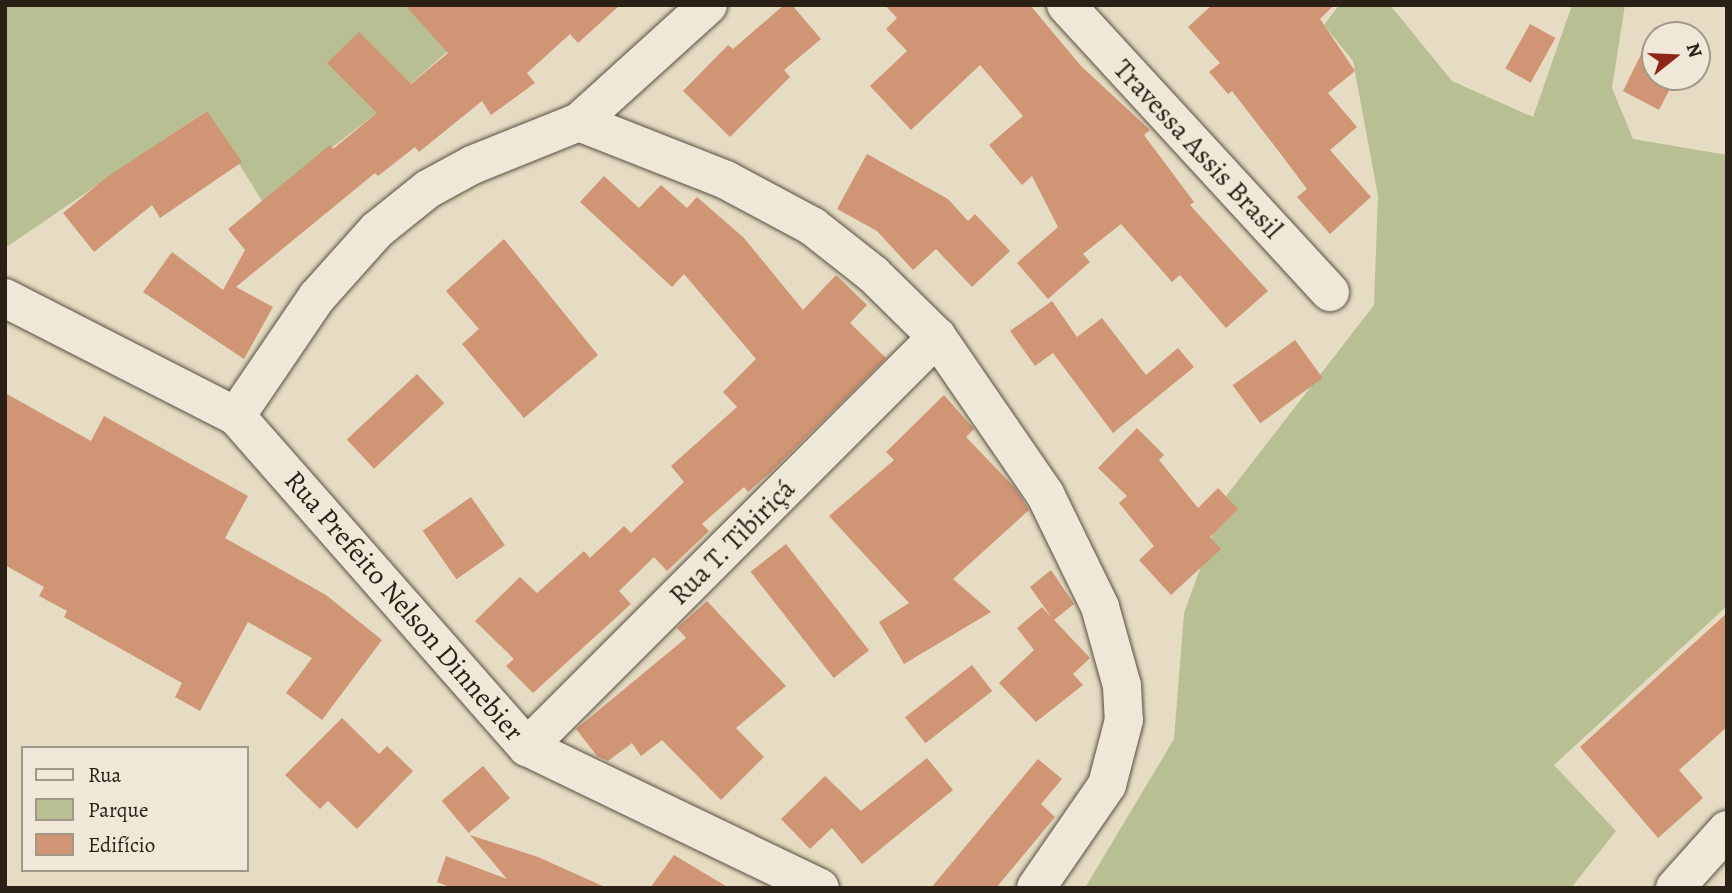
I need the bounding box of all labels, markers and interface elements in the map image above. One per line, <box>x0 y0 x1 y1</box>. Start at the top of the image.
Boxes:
north arrow <box>1641 21 1711 91</box>
text: N <box>1680 40 1709 61</box>
street label: Travessa Assis Brasil <box>1106 53 1290 245</box>
street label: Rua Prefeito Nelson Dinnebier <box>277 464 531 748</box>
street label: Rua T. Tibiriçá <box>662 472 802 612</box>
legend <box>21 746 248 872</box>
text: Rua <box>88 761 121 789</box>
text: Parque <box>88 796 148 824</box>
text: Edifício <box>88 831 155 859</box>

